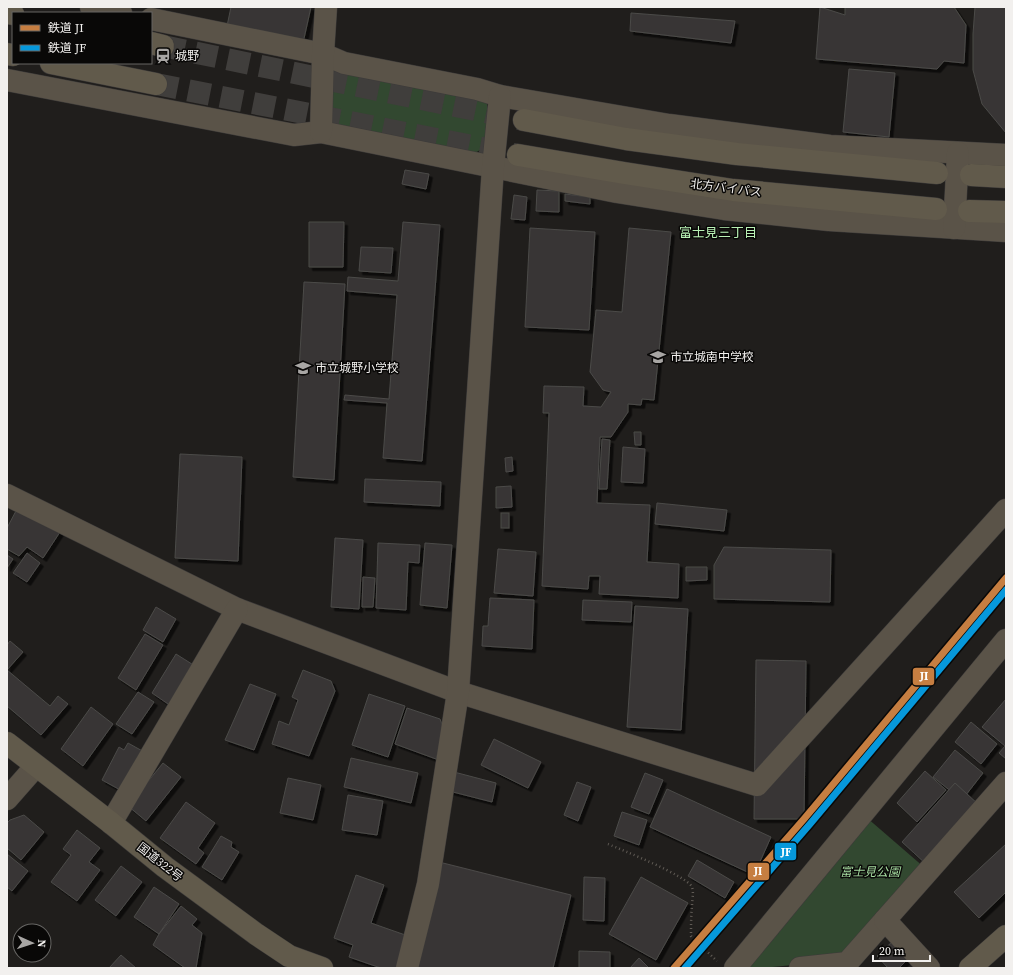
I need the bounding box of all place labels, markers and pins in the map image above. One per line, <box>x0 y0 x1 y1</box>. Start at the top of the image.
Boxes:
station icon: 城野 <box>154 47 172 65</box>
place label: 城野 <box>175 48 199 64</box>
school or university icon: 市立城南中学校 <box>649 348 667 366</box>
place label: 市立城南中学校 <box>670 349 754 365</box>
school or university icon: 市立城野小学校 <box>294 359 312 377</box>
place label: 市立城野小学校 <box>315 360 399 376</box>

